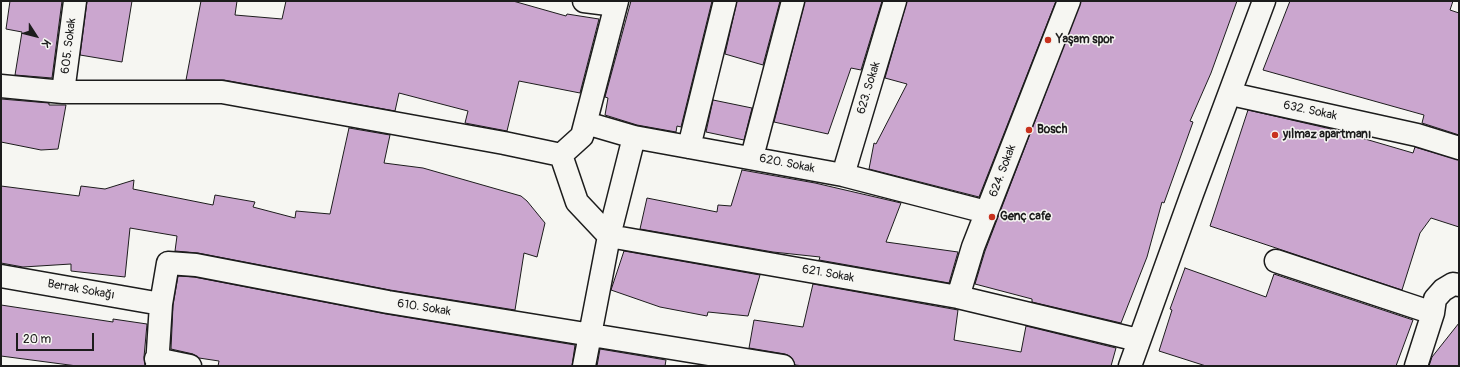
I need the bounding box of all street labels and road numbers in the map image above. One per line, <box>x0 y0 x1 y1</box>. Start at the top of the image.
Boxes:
street label: 605. Sokak <box>58 17 80 75</box>
street label: 623. Sokak <box>854 60 884 116</box>
street label: 632. Sokak <box>1282 98 1338 124</box>
street label: 624. Sokak <box>986 143 1020 199</box>
street label: 620. Sokak <box>758 152 816 176</box>
street label: 621. Sokak <box>801 262 855 286</box>
street label: Berrak Sokağı <box>46 277 116 303</box>
street label: 610. Sokak <box>396 297 452 319</box>

